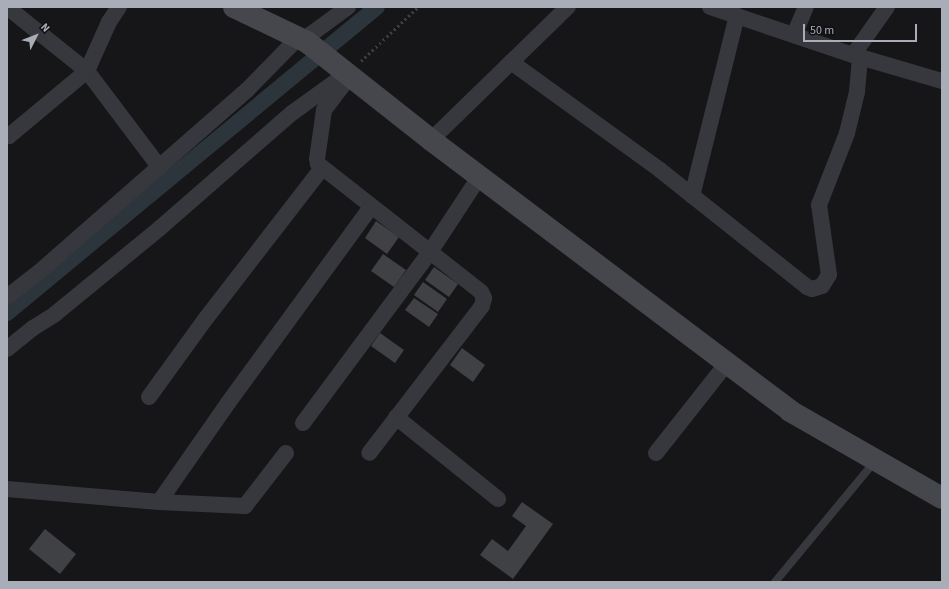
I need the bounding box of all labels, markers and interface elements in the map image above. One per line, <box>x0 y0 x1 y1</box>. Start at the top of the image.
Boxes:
north arrow <box>16 16 56 56</box>
scale bar <box>805 16 919 42</box>
text: N <box>37 20 53 35</box>
text: 50 m <box>810 22 834 39</box>

